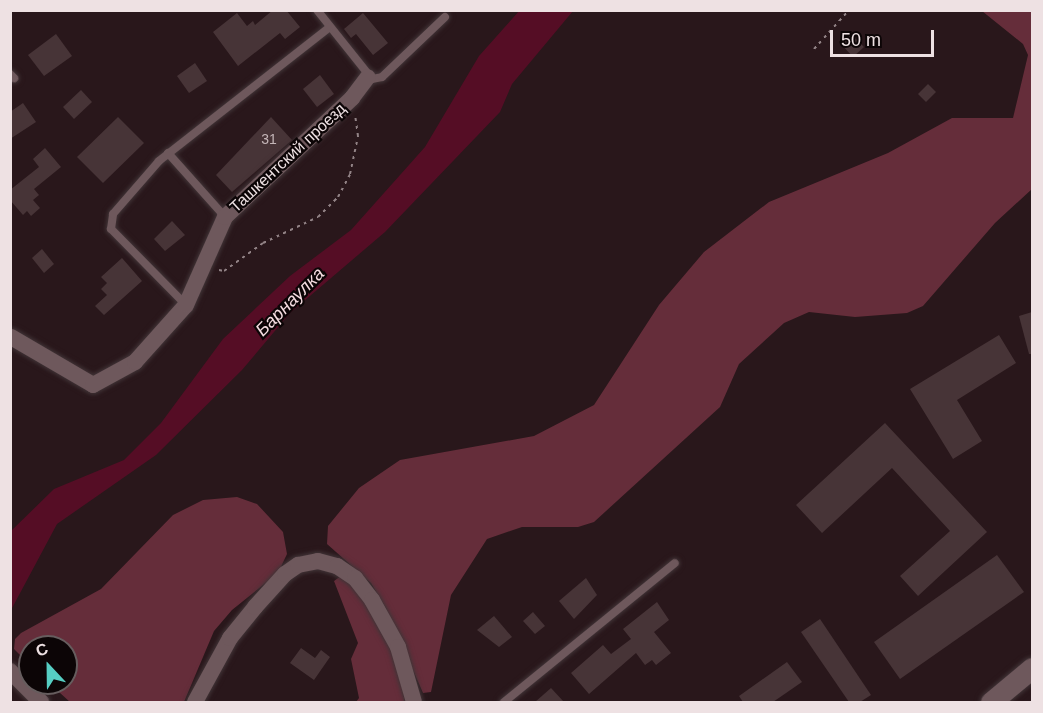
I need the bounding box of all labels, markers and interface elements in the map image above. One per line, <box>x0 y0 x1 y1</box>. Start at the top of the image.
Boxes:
scale bar <box>833 18 936 56</box>
text: 50 m <box>841 30 881 50</box>
street label: Ташкентский проезд <box>226 99 350 217</box>
house number: 31 <box>261 131 277 147</box>
water label: Барнаулка <box>251 263 329 341</box>
north arrow <box>18 635 78 695</box>
text: С <box>33 640 50 660</box>

